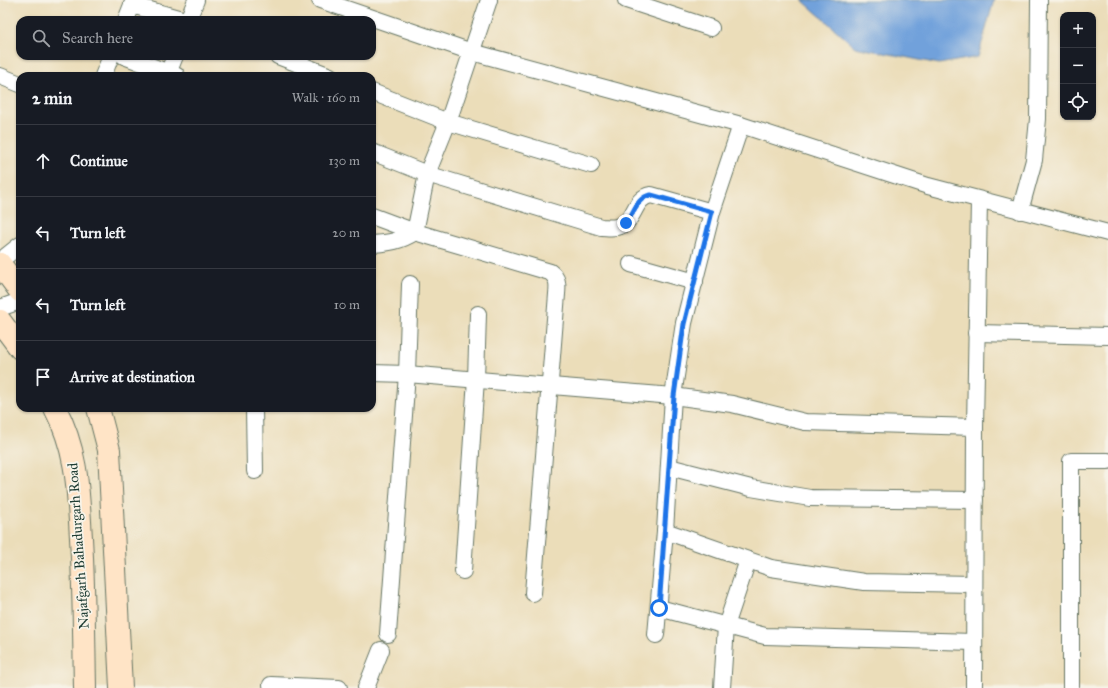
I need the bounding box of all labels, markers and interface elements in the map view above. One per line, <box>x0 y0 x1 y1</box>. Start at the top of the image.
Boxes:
map controls <box>1060 12 1096 120</box>
button: + <box>1060 12 1096 48</box>
search box <box>16 16 376 60</box>
icon: search <box>30 27 52 49</box>
text: Search here <box>62 29 133 47</box>
button: − <box>1060 48 1096 84</box>
button: locate <box>1060 84 1096 120</box>
text: 2 min <box>32 88 72 109</box>
text: Walk · 160 m <box>292 90 360 106</box>
icon: ahead <box>32 150 54 172</box>
text: Continue <box>70 152 128 170</box>
text: 130 m <box>328 153 360 169</box>
route end <box>617 214 635 232</box>
icon: left <box>32 222 54 244</box>
text: Turn left <box>70 224 126 242</box>
text: 20 m <box>332 225 360 241</box>
icon: left <box>32 294 54 316</box>
text: Turn left <box>70 296 126 314</box>
text: 10 m <box>334 297 360 313</box>
icon: arrive <box>32 366 54 388</box>
text: Arrive at destination <box>70 368 195 386</box>
street label: Najafgarh Bahadurgarh Road <box>64 462 93 630</box>
route start <box>650 599 668 617</box>

